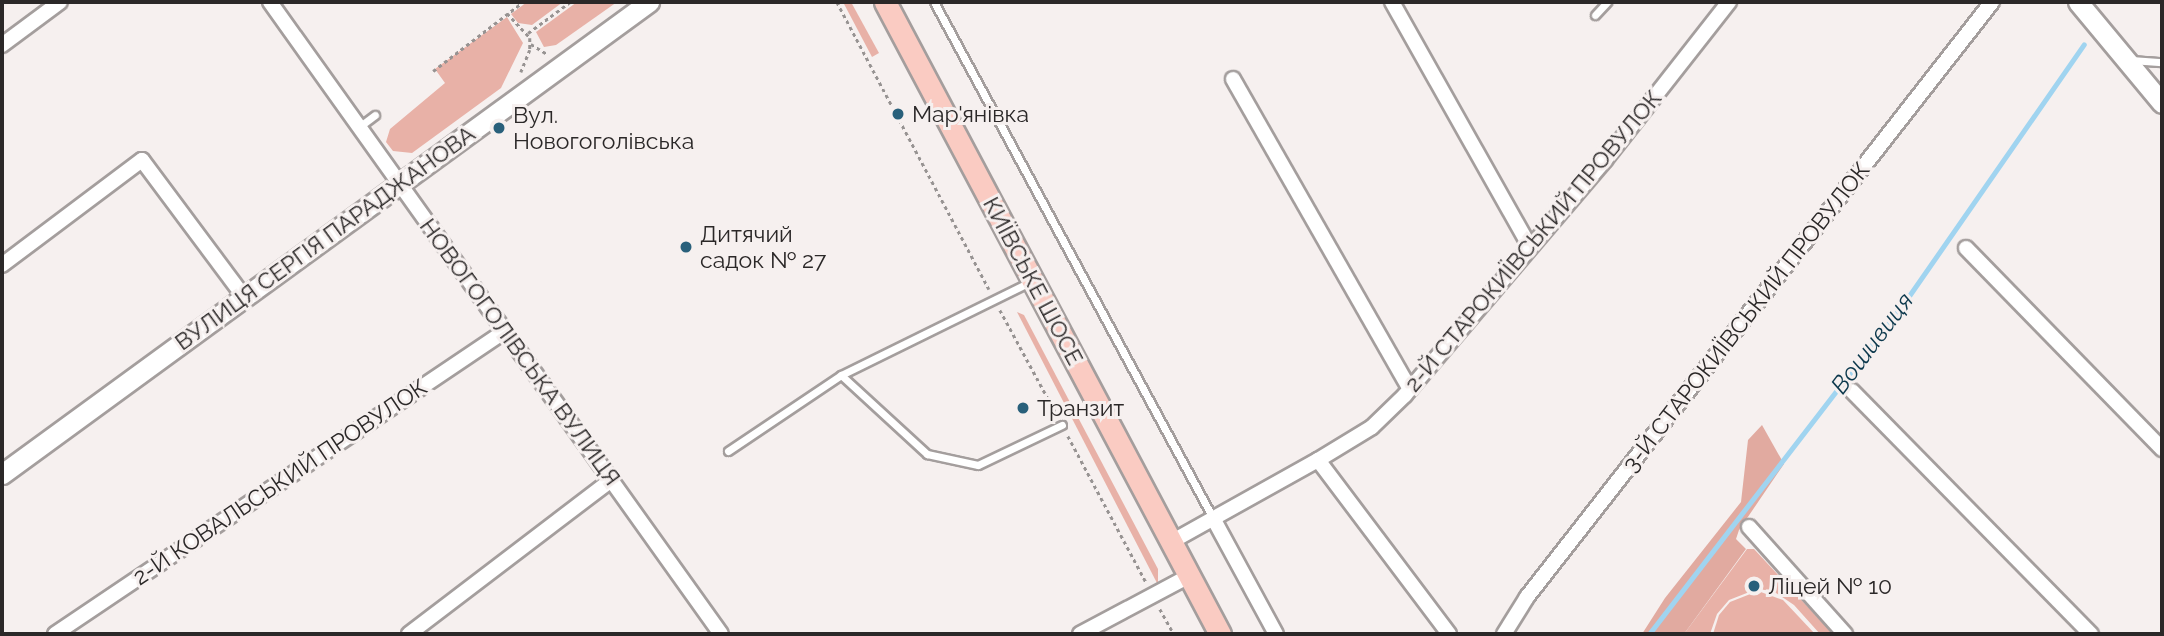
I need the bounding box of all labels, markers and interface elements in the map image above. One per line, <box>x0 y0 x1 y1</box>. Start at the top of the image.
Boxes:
street label: 2-Й СТАРОКИЇВСЬКИЙ ПРОВУЛОК <box>1399 85 1667 397</box>
place label: Мар'янівка <box>912 100 1029 128</box>
place label: Вул. Новогоголівська <box>513 101 694 155</box>
marker: Мар'янівка <box>890 106 906 122</box>
street label: ВУЛИЦЯ СЕРГІЯ ПАРАДЖАНОВА <box>170 120 480 356</box>
marker: Вул. Новогоголівська <box>491 120 507 136</box>
street label: 3-Й СТАРОКИЇВСЬКИЙ ПРОВУЛОК <box>1617 157 1875 477</box>
street label: КИЇВСЬКЕ ШОСЕ <box>977 192 1089 370</box>
street label: НОВОГОГОЛІВСЬКА ВУЛИЦЯ <box>414 213 626 491</box>
place label: Дитячий садок № 27 <box>700 220 826 274</box>
marker: Дитячий садок № 27 <box>678 239 694 255</box>
water label: Вошивиця <box>1825 287 1919 399</box>
street label: 2-Й КОВАЛЬСЬКИЙ ПРОВУЛОК <box>128 373 432 591</box>
place label: Транзит <box>1037 394 1124 422</box>
marker: Транзит <box>1015 400 1031 416</box>
place label: Ліцей № 10 <box>1768 572 1892 600</box>
marker: Ліцей № 10 <box>1746 578 1762 594</box>

